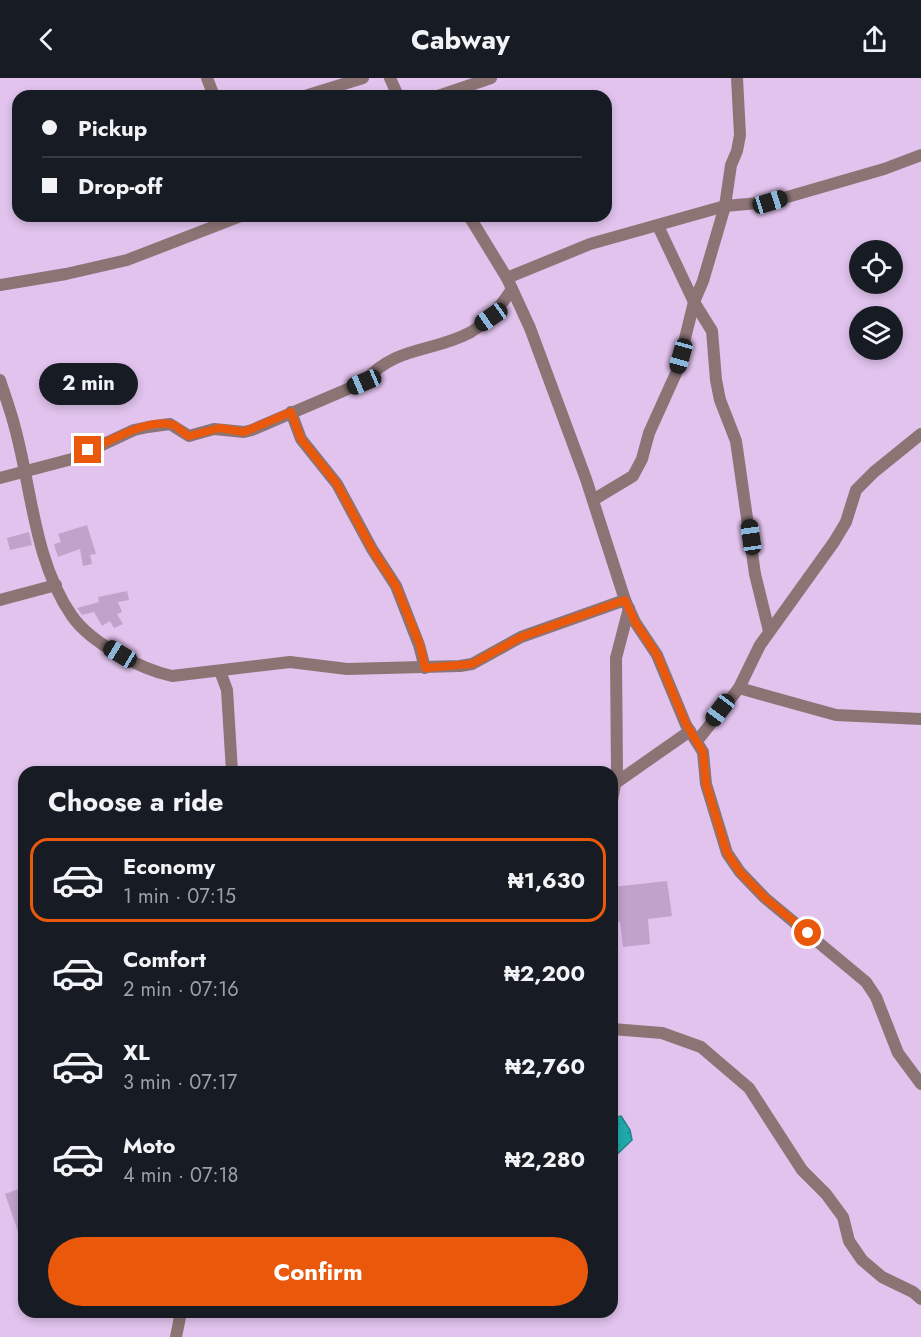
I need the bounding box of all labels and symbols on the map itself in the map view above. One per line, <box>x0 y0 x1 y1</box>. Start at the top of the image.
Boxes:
car <box>750 188 790 216</box>
car <box>471 299 511 335</box>
car <box>667 336 695 376</box>
callout: 2 min <box>38 363 138 405</box>
car <box>344 367 384 397</box>
route end <box>74 436 101 463</box>
car <box>740 518 762 556</box>
car <box>100 637 140 671</box>
car <box>702 690 738 730</box>
route start <box>794 919 821 946</box>

